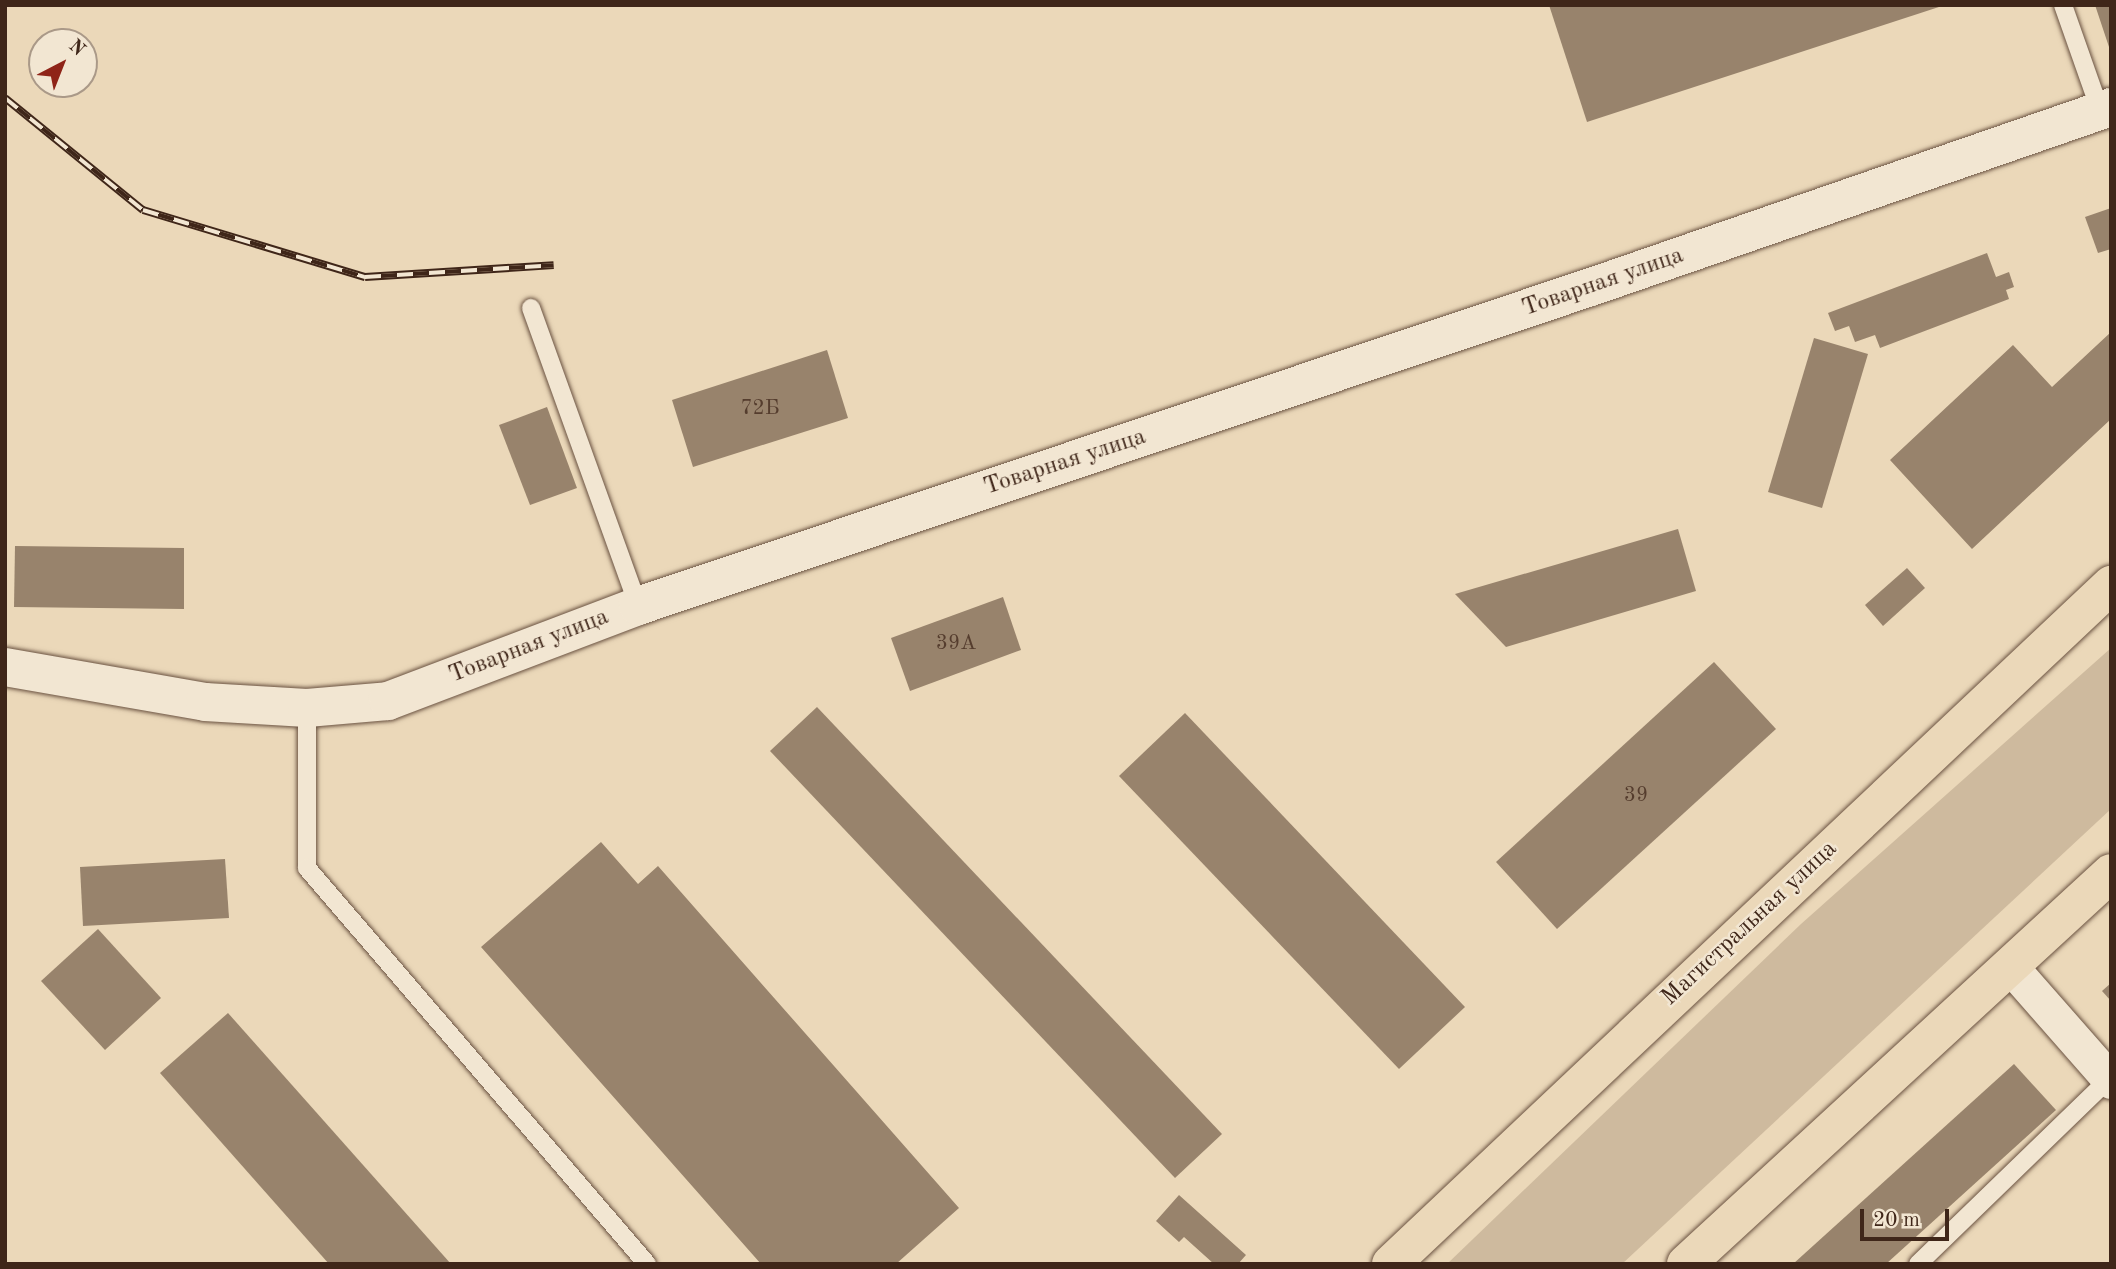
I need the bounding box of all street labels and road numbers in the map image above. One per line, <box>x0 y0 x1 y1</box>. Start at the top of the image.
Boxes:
street label: Товарная улица <box>1519 242 1687 324</box>
street label: Товарная улица <box>980 423 1150 503</box>
street label: Товарная улица <box>445 603 613 691</box>
street label: Магистральная улица <box>1656 835 1844 1013</box>

